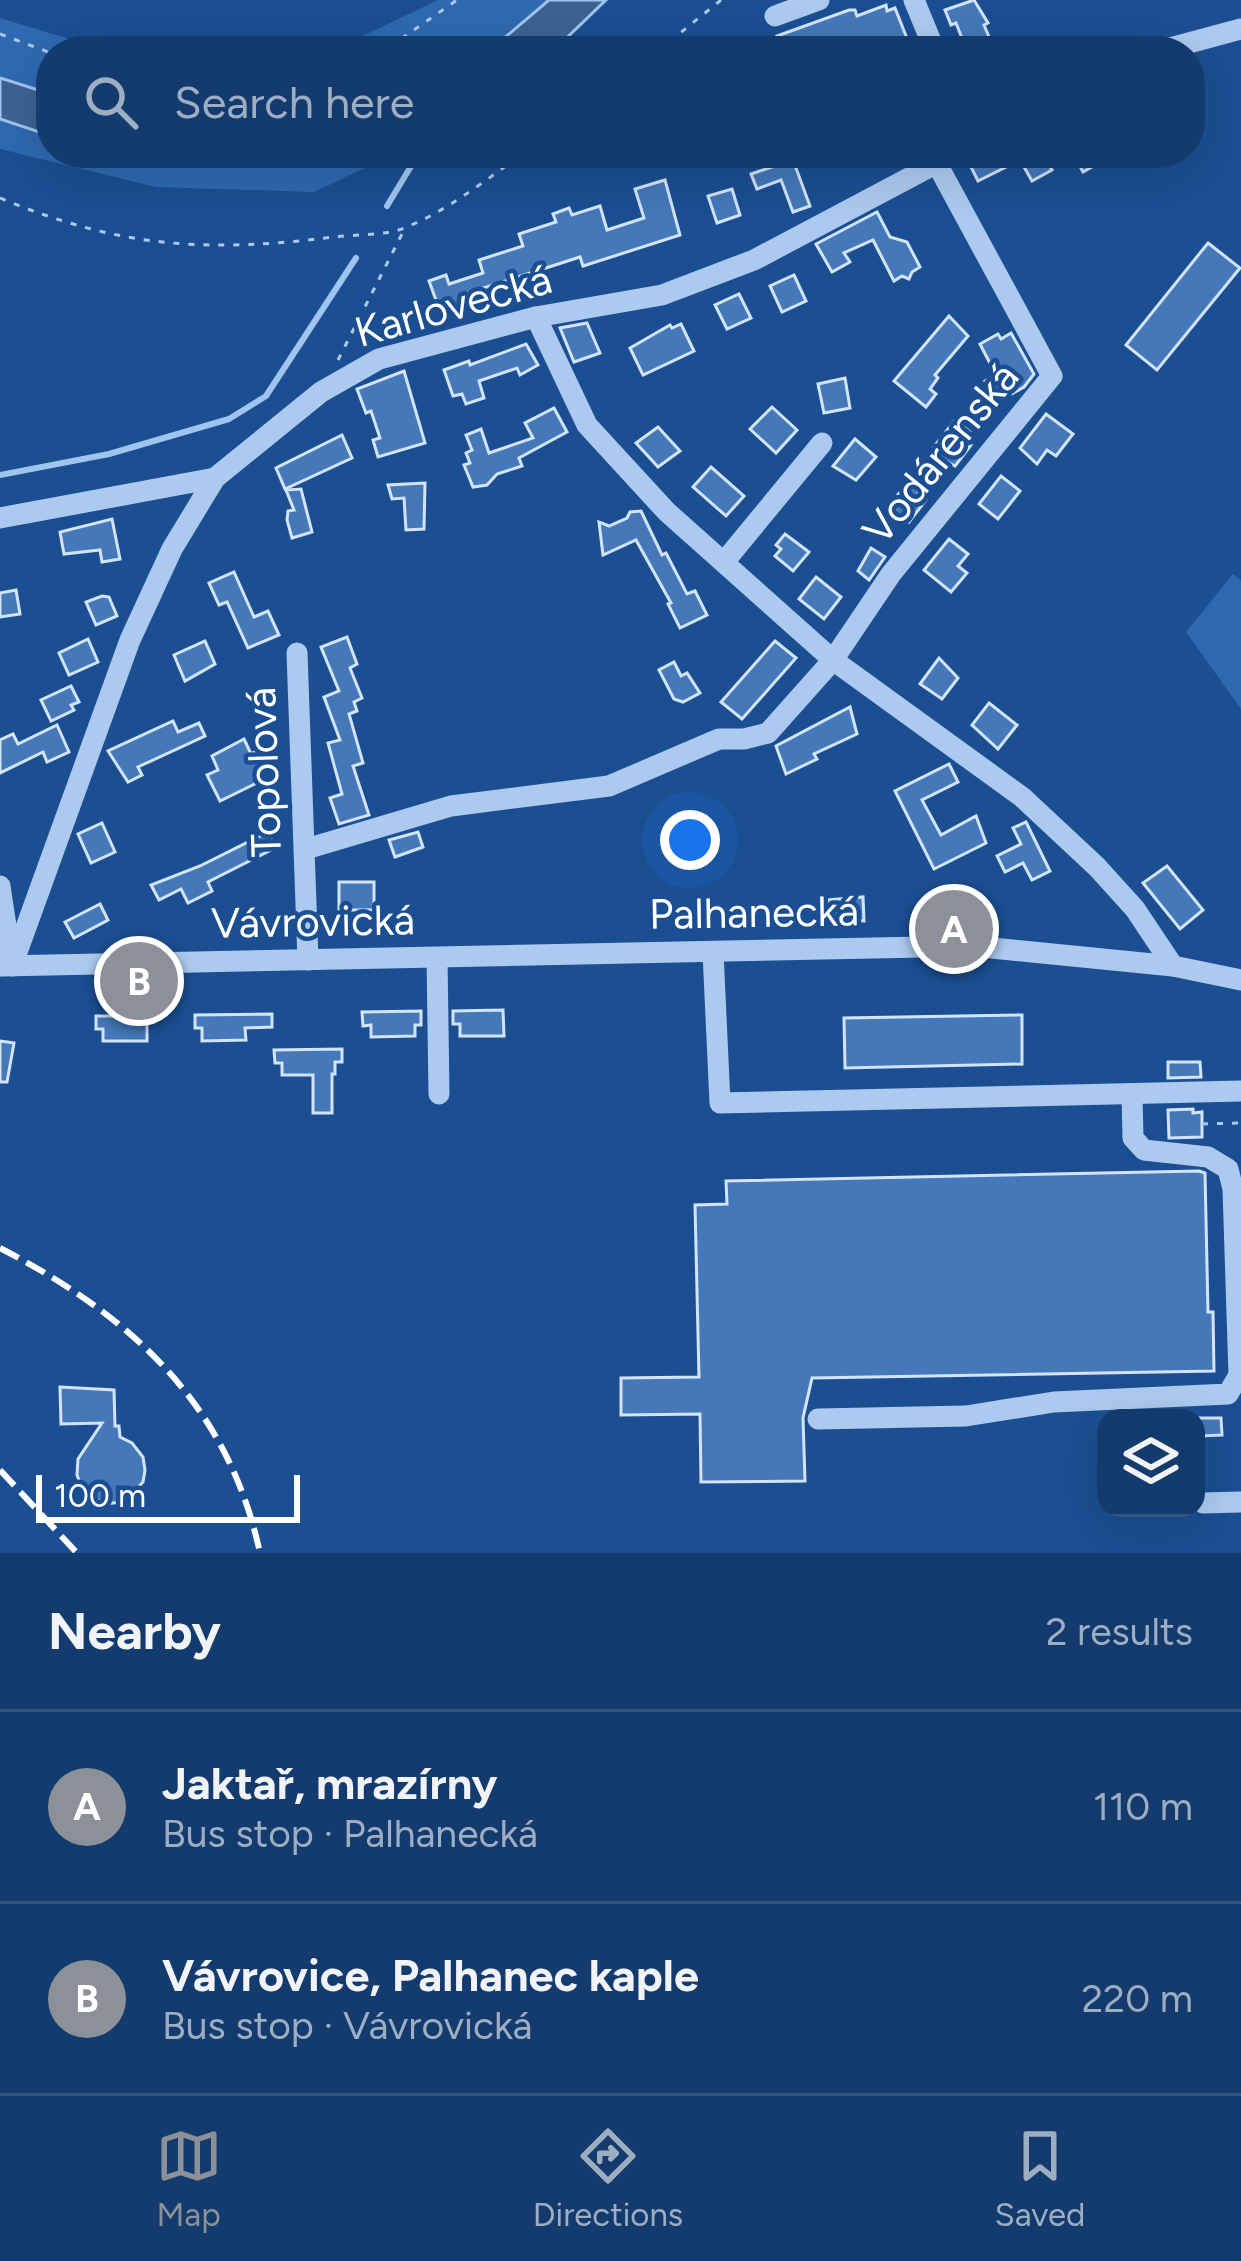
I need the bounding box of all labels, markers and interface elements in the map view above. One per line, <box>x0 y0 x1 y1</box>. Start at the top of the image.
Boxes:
search box <box>36 36 1205 168</box>
icon: search <box>78 69 144 135</box>
text: Search here <box>174 75 414 129</box>
street label: Karlovecká <box>349 253 557 358</box>
street label: Vodárenská <box>852 352 1029 555</box>
street label: Topolová <box>235 686 292 858</box>
your location <box>660 810 720 870</box>
pin: A <box>915 884 993 974</box>
street label: Palhanecká <box>649 885 859 940</box>
street label: Vávrovická <box>211 894 415 949</box>
pin: B <box>100 936 178 1026</box>
map controls <box>1097 1409 1205 1517</box>
button: layers <box>1097 1409 1205 1517</box>
scale bar <box>36 1469 300 1522</box>
text: 100 m <box>54 1476 146 1515</box>
text: Nearby <box>48 1601 221 1662</box>
text: 2 results <box>1046 1608 1193 1655</box>
text: Jaktař, mrazírny <box>162 1756 497 1810</box>
text: A <box>73 1783 101 1830</box>
text: 110 m <box>1093 1783 1193 1830</box>
text: Bus stop · Palhanecká <box>162 1810 538 1857</box>
text: Vávrovice, Palhanec kaple <box>162 1948 699 2002</box>
text: B <box>75 1975 99 2022</box>
text: 220 m <box>1082 1975 1193 2022</box>
text: Bus stop · Vávrovická <box>162 2002 532 2049</box>
tab: Map <box>156 2123 222 2234</box>
tab: Directions <box>533 2123 683 2234</box>
tab: Saved <box>994 2123 1085 2234</box>

